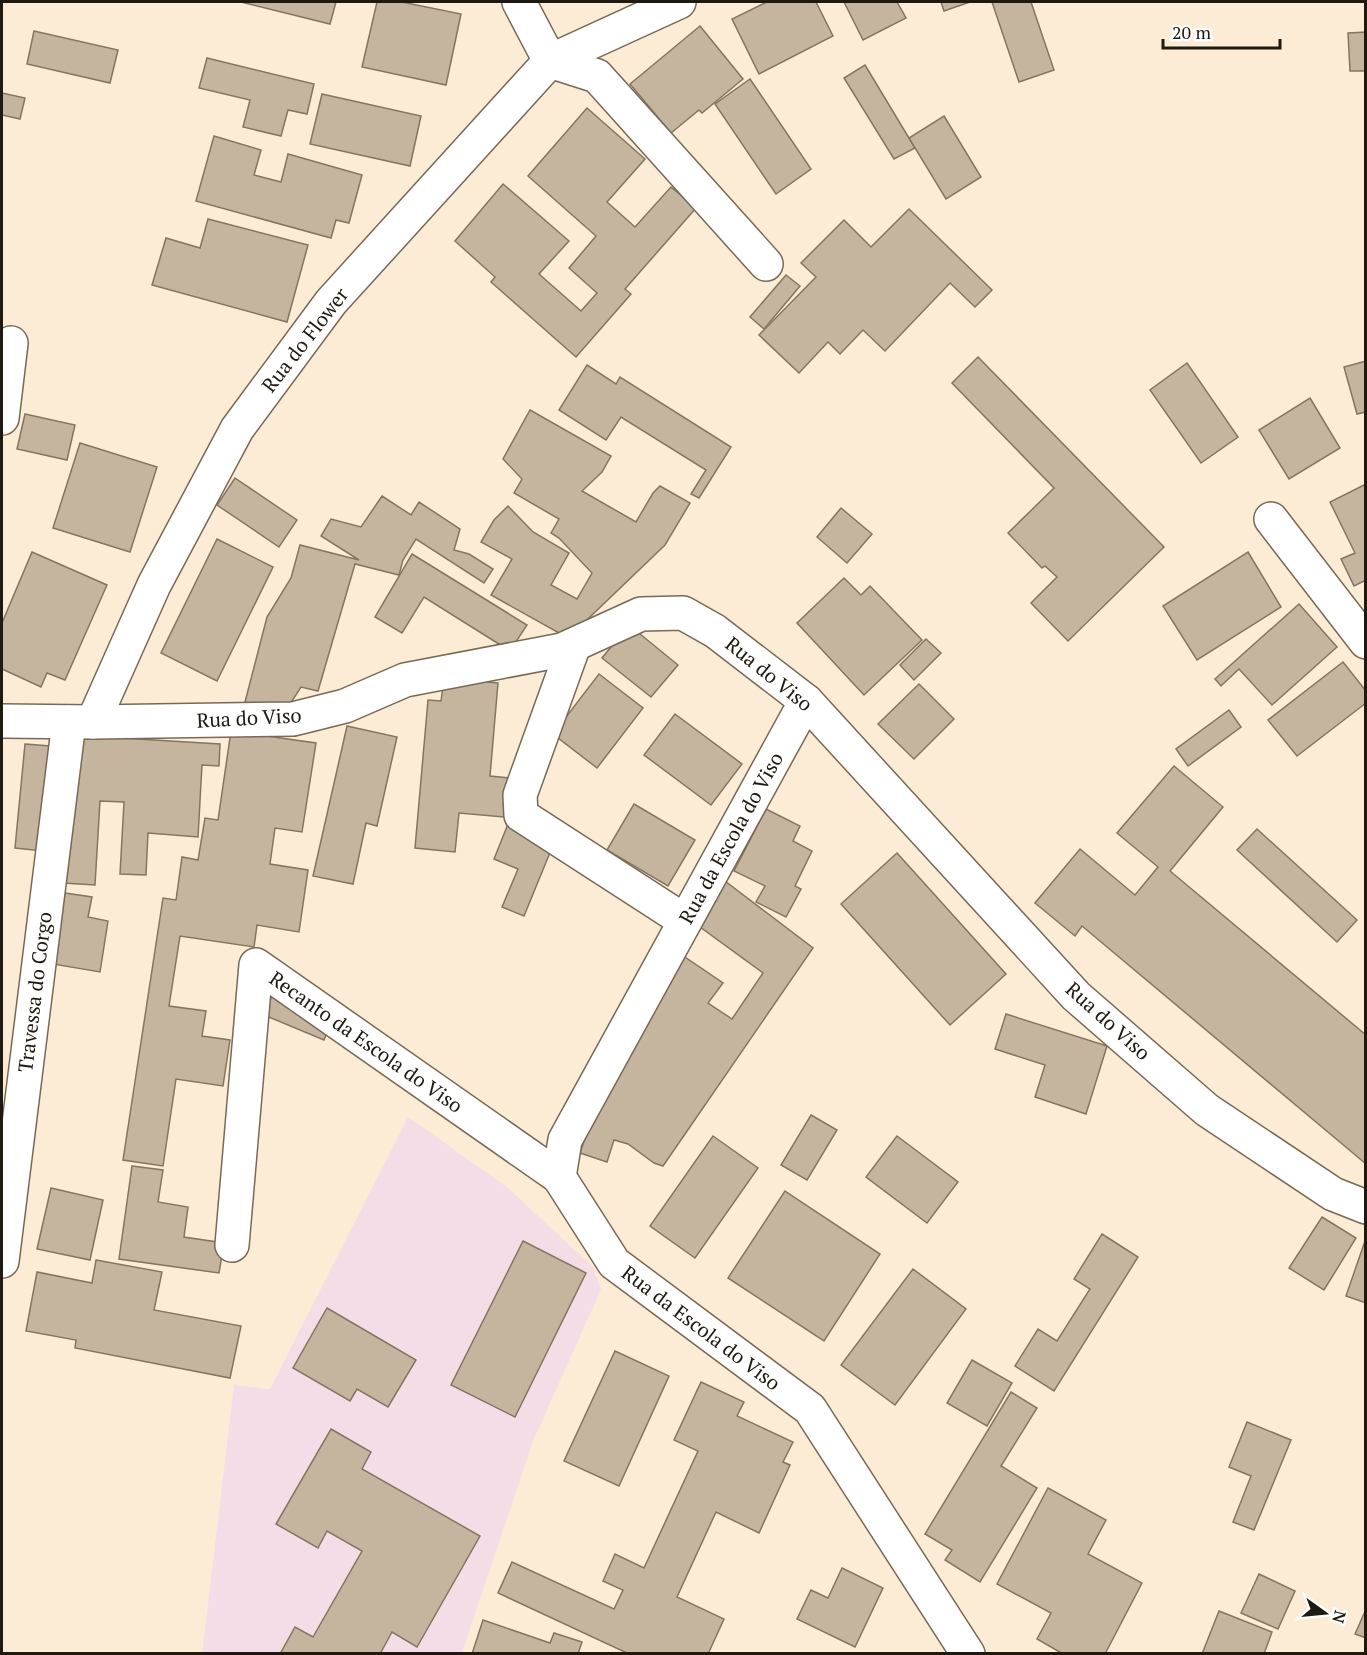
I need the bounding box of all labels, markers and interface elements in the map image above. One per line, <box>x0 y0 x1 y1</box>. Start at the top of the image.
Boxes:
scale bar <box>1163 12 1280 50</box>
text: 20 m <box>1172 20 1212 44</box>
street label: Rua do Flower <box>255 281 354 398</box>
street label: Rua do Viso <box>720 630 819 717</box>
street label: Rua do Viso <box>196 701 302 734</box>
street label: Rua da Escola do Viso <box>672 747 789 928</box>
street label: Travessa do Corgo <box>11 910 58 1074</box>
street label: Recanto da Escola do Viso <box>264 964 468 1119</box>
street label: Rua do Viso <box>1060 975 1156 1066</box>
street label: Rua da Escola do Viso <box>616 1259 786 1396</box>
north arrow <box>1295 1583 1355 1643</box>
text: N <box>1327 1608 1352 1626</box>

